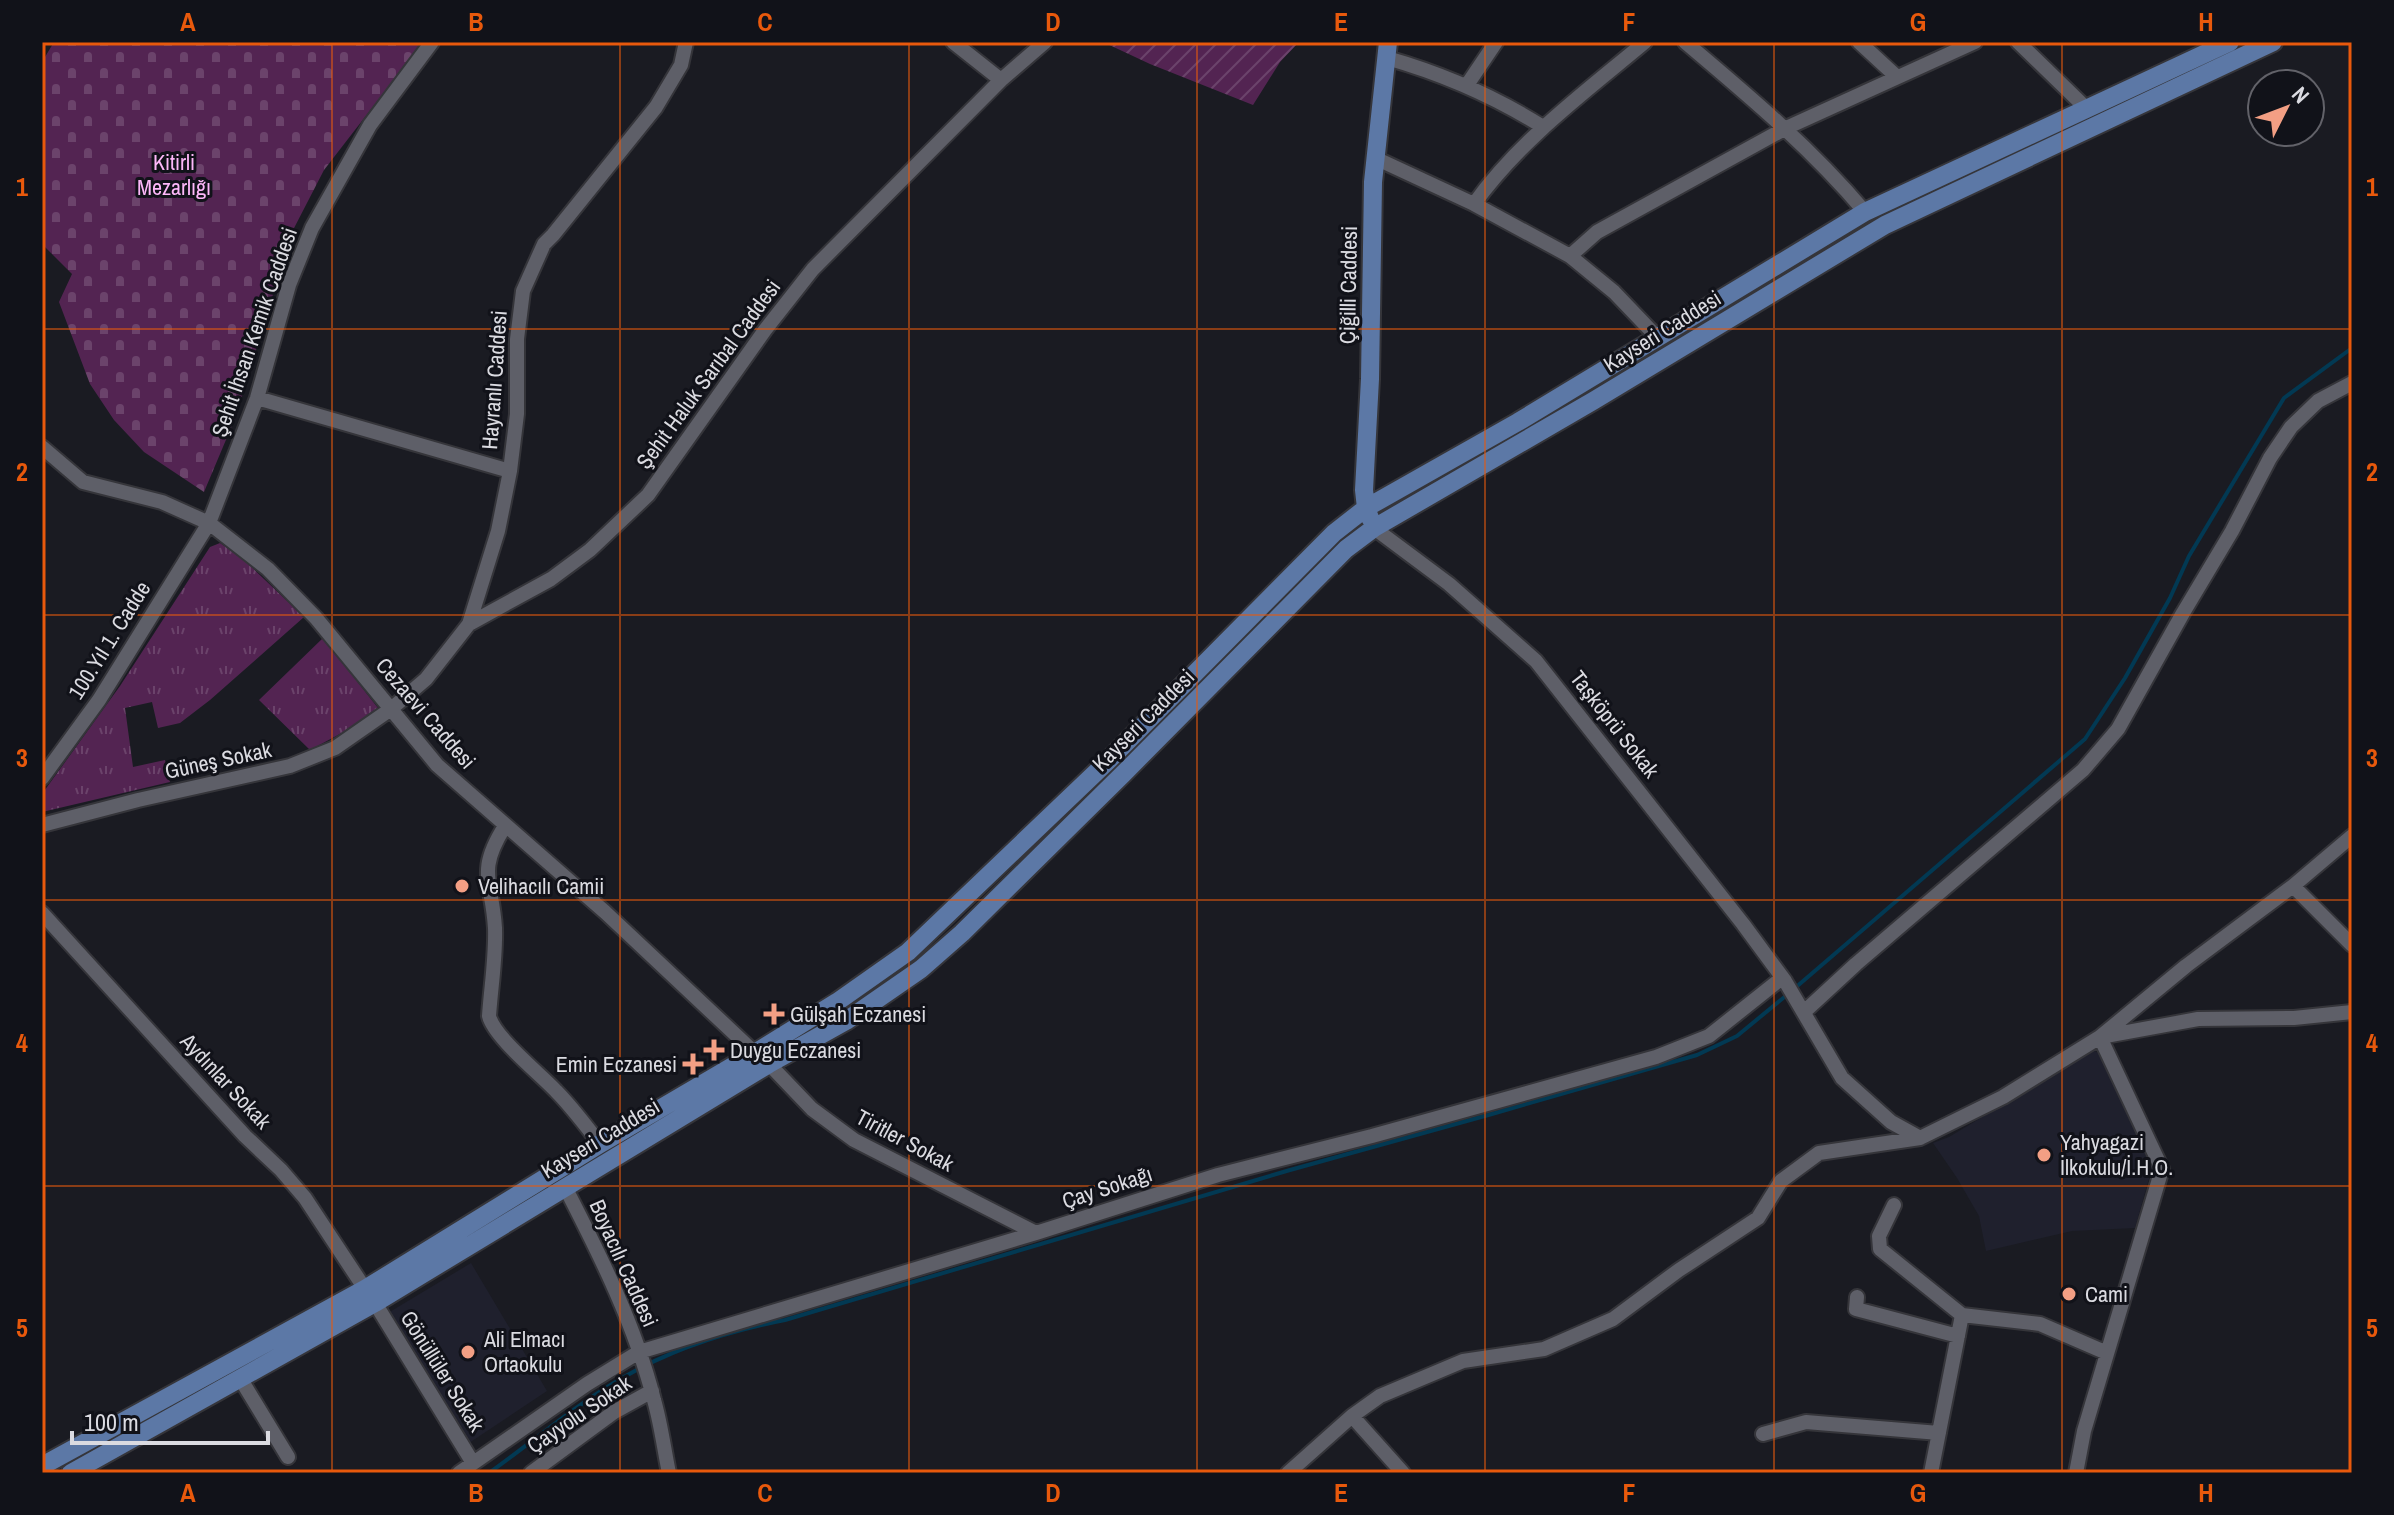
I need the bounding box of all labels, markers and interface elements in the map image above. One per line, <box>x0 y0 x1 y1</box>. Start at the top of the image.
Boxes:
text: A <box>180 4 196 39</box>
text: B <box>468 4 484 39</box>
text: C <box>757 4 773 39</box>
text: D <box>1045 4 1061 39</box>
text: E <box>1334 4 1348 39</box>
text: F <box>1622 4 1636 39</box>
text: G <box>1910 4 1926 39</box>
text: H <box>2198 4 2214 39</box>
north arrow <box>2246 68 2326 148</box>
text: N <box>2285 80 2316 109</box>
park label: Kitirli Mezarlığı <box>137 147 211 202</box>
text: 1 <box>16 169 28 204</box>
text: 1 <box>2366 169 2378 204</box>
street label: Şehit İhsan Kemik Caddesi <box>204 223 304 441</box>
street label: Çiğilli Caddesi <box>1332 226 1364 344</box>
street label: Şehit Haluk Sarıbal Caddesi <box>629 273 787 475</box>
street label: Kayseri Caddesi <box>1597 283 1727 379</box>
street label: Hayranlı Caddesi <box>474 309 514 451</box>
text: 2 <box>16 454 28 489</box>
text: 2 <box>2366 454 2378 489</box>
street label: 100.Yıl 1. Cadde <box>61 575 157 705</box>
street label: Cezaevi Caddesi <box>369 651 483 775</box>
street label: Kayseri Caddesi <box>1085 662 1201 778</box>
street label: Taşköprü Sokak <box>1564 664 1667 785</box>
street label: Güneş Sokak <box>162 734 275 786</box>
text: 3 <box>16 740 28 775</box>
text: 3 <box>2366 740 2378 775</box>
place label: Velihacılı Camii <box>478 871 604 901</box>
marker: Velihacılı Camii <box>453 877 471 895</box>
place label: Gülşah Eczanesi <box>790 999 926 1029</box>
marker: Gülşah Eczanesi <box>765 1005 783 1023</box>
text: 4 <box>16 1025 28 1060</box>
text: 4 <box>2366 1025 2378 1060</box>
street label: Aydınlar Sokak <box>173 1026 279 1136</box>
place label: Duygu Eczanesi <box>730 1035 861 1065</box>
marker: Duygu Eczanesi <box>705 1041 723 1059</box>
place label: Emin Eczanesi <box>556 1049 677 1079</box>
marker: Emin Eczanesi <box>684 1055 702 1073</box>
street label: Kayseri Caddesi <box>535 1091 665 1185</box>
street label: Tiritler Sokak <box>851 1102 960 1179</box>
place label: Yahyagazi İlkokulu/İ.H.O. <box>2060 1127 2173 1182</box>
marker: Yahyagazi İlkokulu/İ.H.O. <box>2035 1146 2053 1164</box>
street label: Çay Sokağı <box>1058 1158 1156 1216</box>
street label: Boyacılı Caddesi <box>583 1195 665 1331</box>
place label: Cami <box>2085 1279 2128 1309</box>
marker: Cami <box>2060 1285 2078 1303</box>
street label: Gönüllüler Sokak <box>394 1305 493 1438</box>
text: 5 <box>16 1310 28 1345</box>
text: 5 <box>2366 1310 2378 1345</box>
place label: Ali Elmacı Ortaokulu <box>483 1324 565 1379</box>
marker: Ali Elmacı Ortaokulu <box>459 1343 477 1361</box>
street label: Çayyolu Sokak <box>521 1367 638 1460</box>
scale bar <box>72 1395 268 1445</box>
text: 100 m <box>84 1406 139 1438</box>
text: A <box>180 1475 196 1510</box>
text: B <box>468 1475 484 1510</box>
text: C <box>757 1475 773 1510</box>
text: D <box>1045 1475 1061 1510</box>
text: E <box>1334 1475 1348 1510</box>
text: F <box>1622 1475 1636 1510</box>
text: G <box>1910 1475 1926 1510</box>
text: H <box>2198 1475 2214 1510</box>

